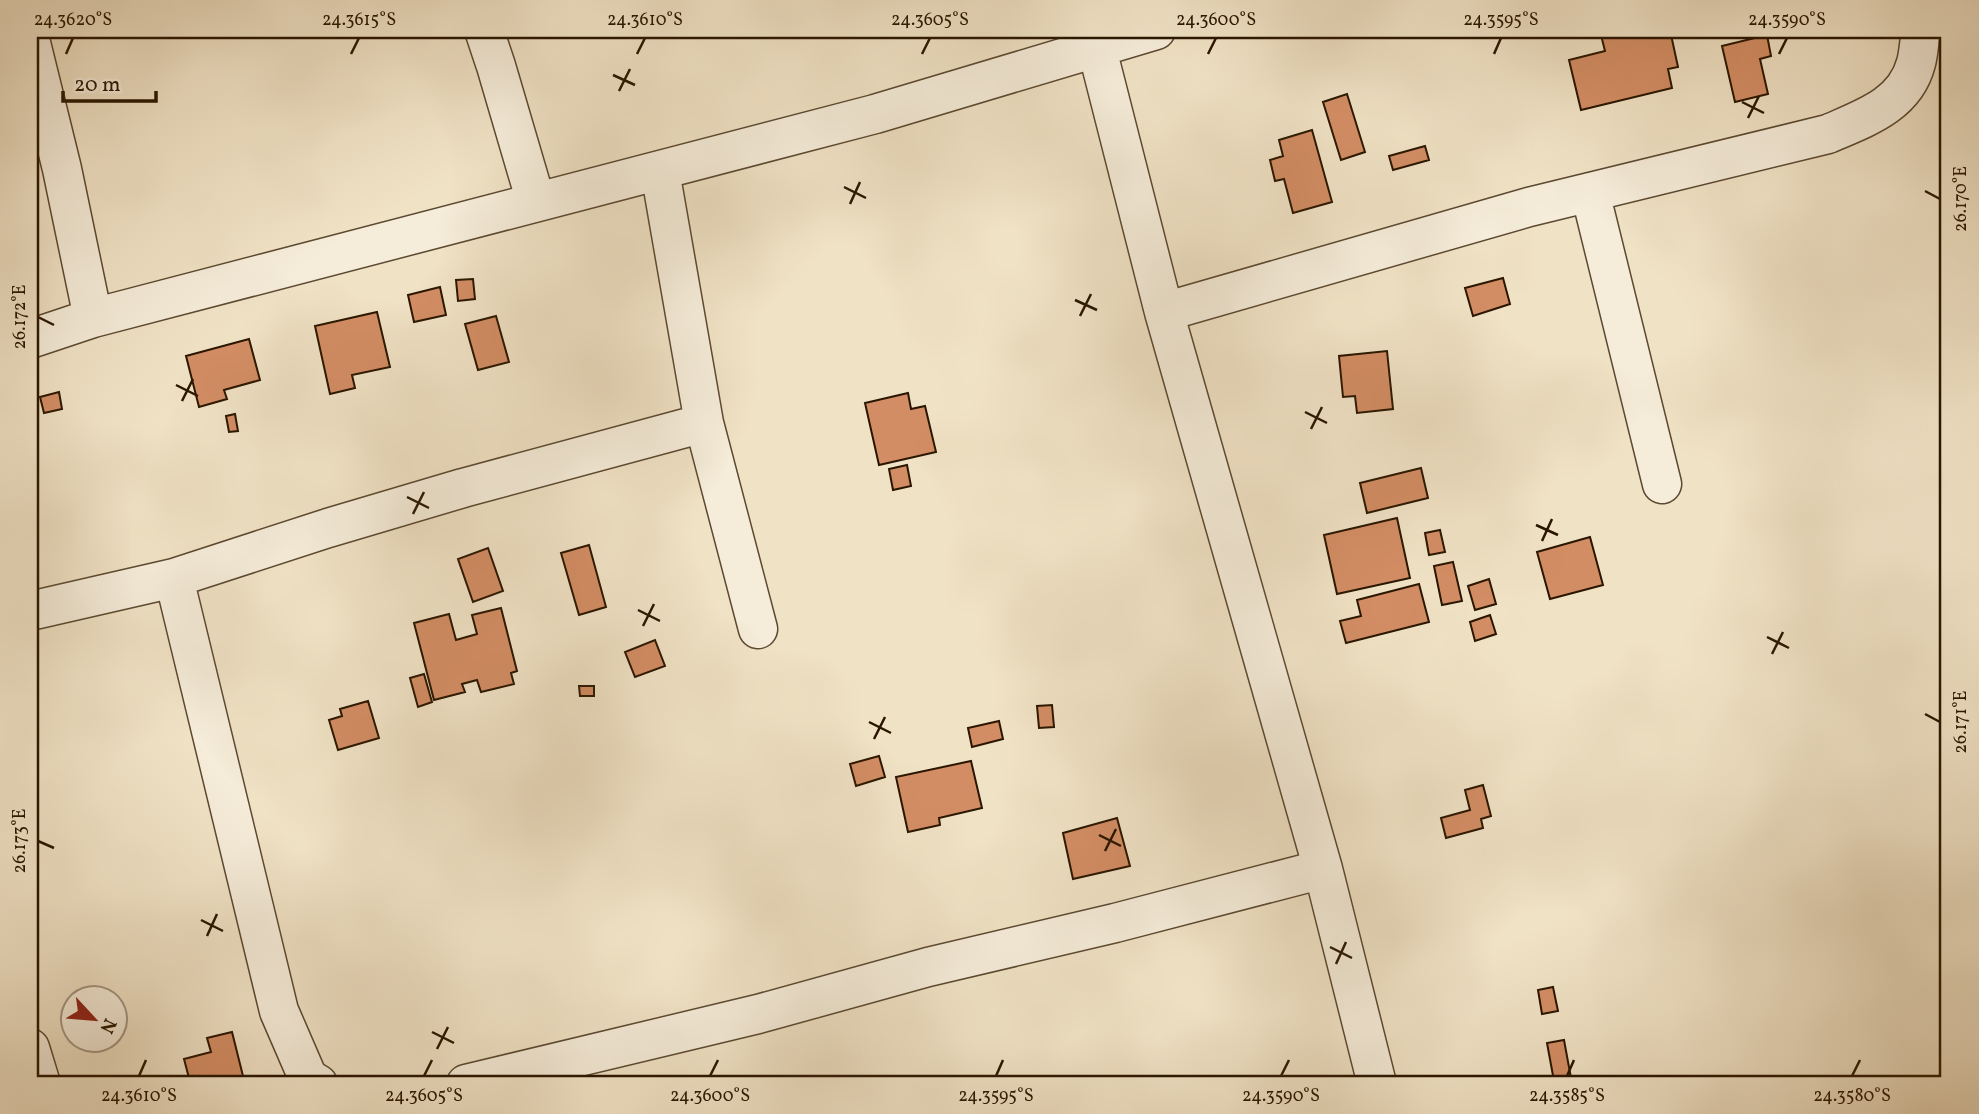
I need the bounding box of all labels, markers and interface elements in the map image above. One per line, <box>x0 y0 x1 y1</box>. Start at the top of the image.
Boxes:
text: 24.3620°S <box>34 8 112 33</box>
text: 24.3615°S <box>322 8 396 33</box>
text: 24.3610°S <box>607 8 683 33</box>
text: 24.3605°S <box>891 8 969 33</box>
text: 24.3600°S <box>1176 8 1256 33</box>
text: 24.3595°S <box>1463 8 1539 33</box>
text: 24.3590°S <box>1748 8 1826 33</box>
scale bar <box>63 60 156 104</box>
text: 20 m <box>74 71 120 100</box>
text: 26.170°E <box>1949 166 1974 232</box>
text: 26.172°E <box>8 284 33 350</box>
text: 26.171°E <box>1949 690 1974 754</box>
text: 26.173°E <box>8 808 33 873</box>
north arrow <box>60 984 130 1054</box>
text: N <box>93 1014 122 1038</box>
text: 24.3610°S <box>101 1084 177 1109</box>
text: 24.3605°S <box>385 1084 463 1109</box>
text: 24.3600°S <box>670 1084 750 1109</box>
text: 24.3595°S <box>958 1084 1034 1109</box>
text: 24.3590°S <box>1242 1084 1320 1109</box>
text: 24.3585°S <box>1529 1084 1605 1109</box>
text: 24.3580°S <box>1813 1084 1891 1109</box>

